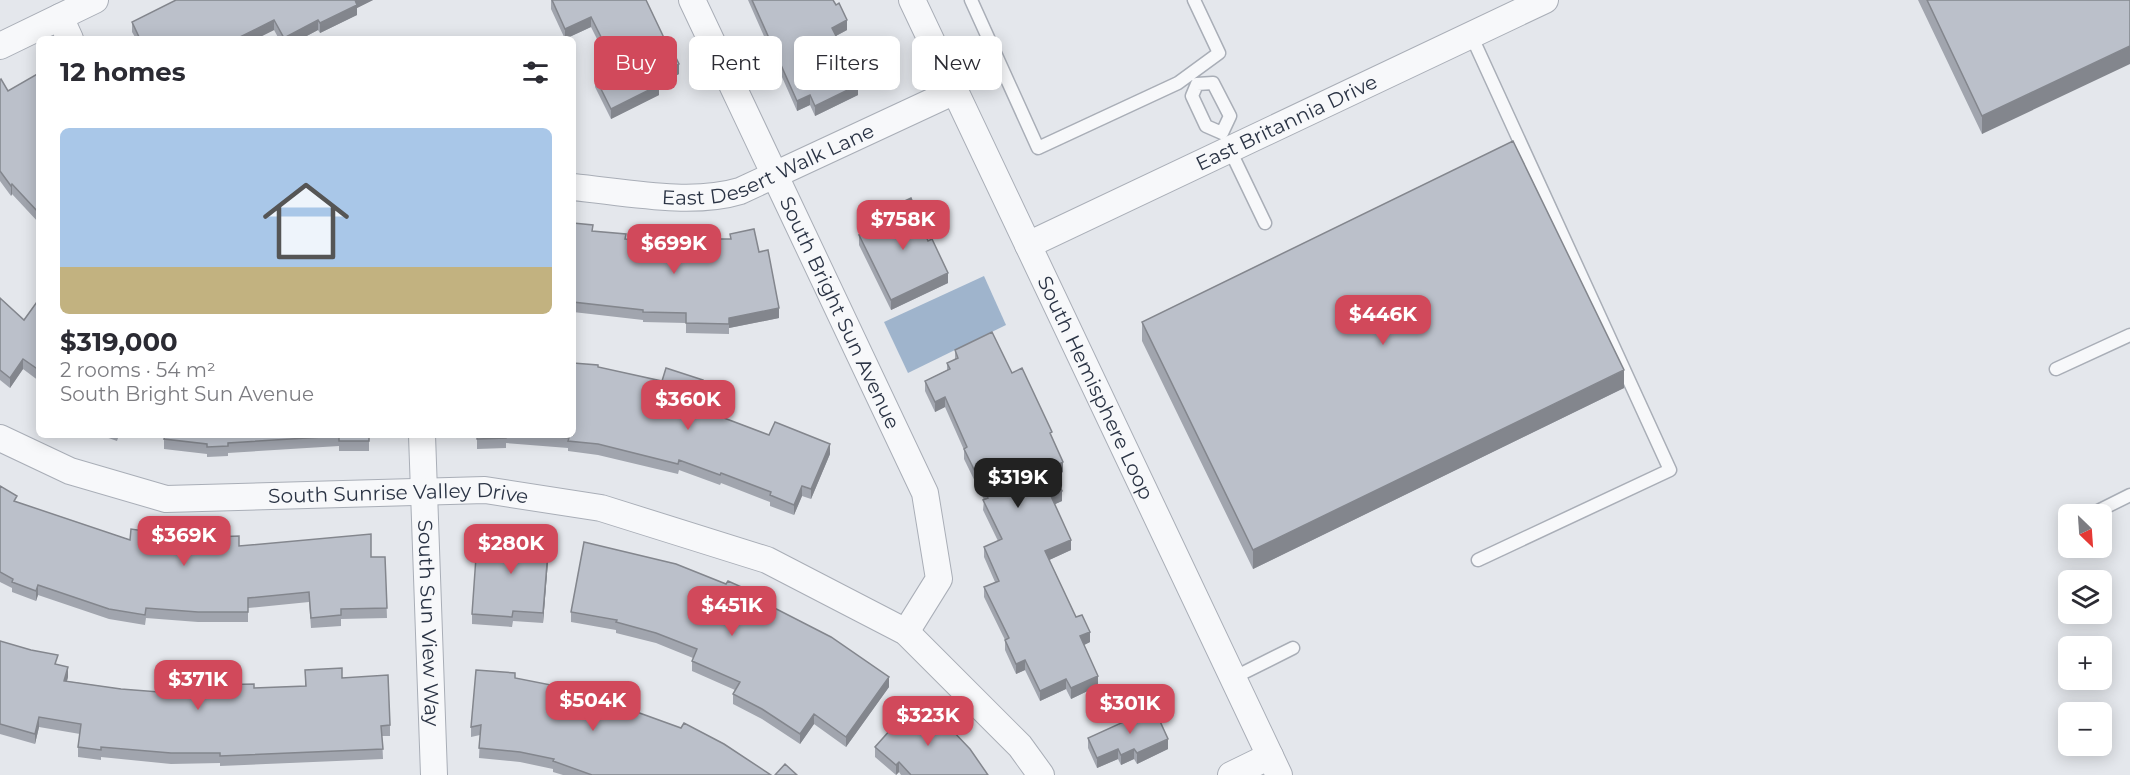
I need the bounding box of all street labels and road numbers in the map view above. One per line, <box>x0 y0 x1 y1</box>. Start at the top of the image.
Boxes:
street label: East Britannia Drive <box>1192 69 1381 176</box>
street label: East Desert Walk Lane <box>661 118 878 210</box>
street label: South Bright Sun Avenue <box>775 193 905 433</box>
street label: South Hemisphere Loop <box>1032 272 1159 503</box>
street label: South Sunrise Valley Drive <box>268 478 530 509</box>
street label: South Sun View Way <box>413 519 444 727</box>

